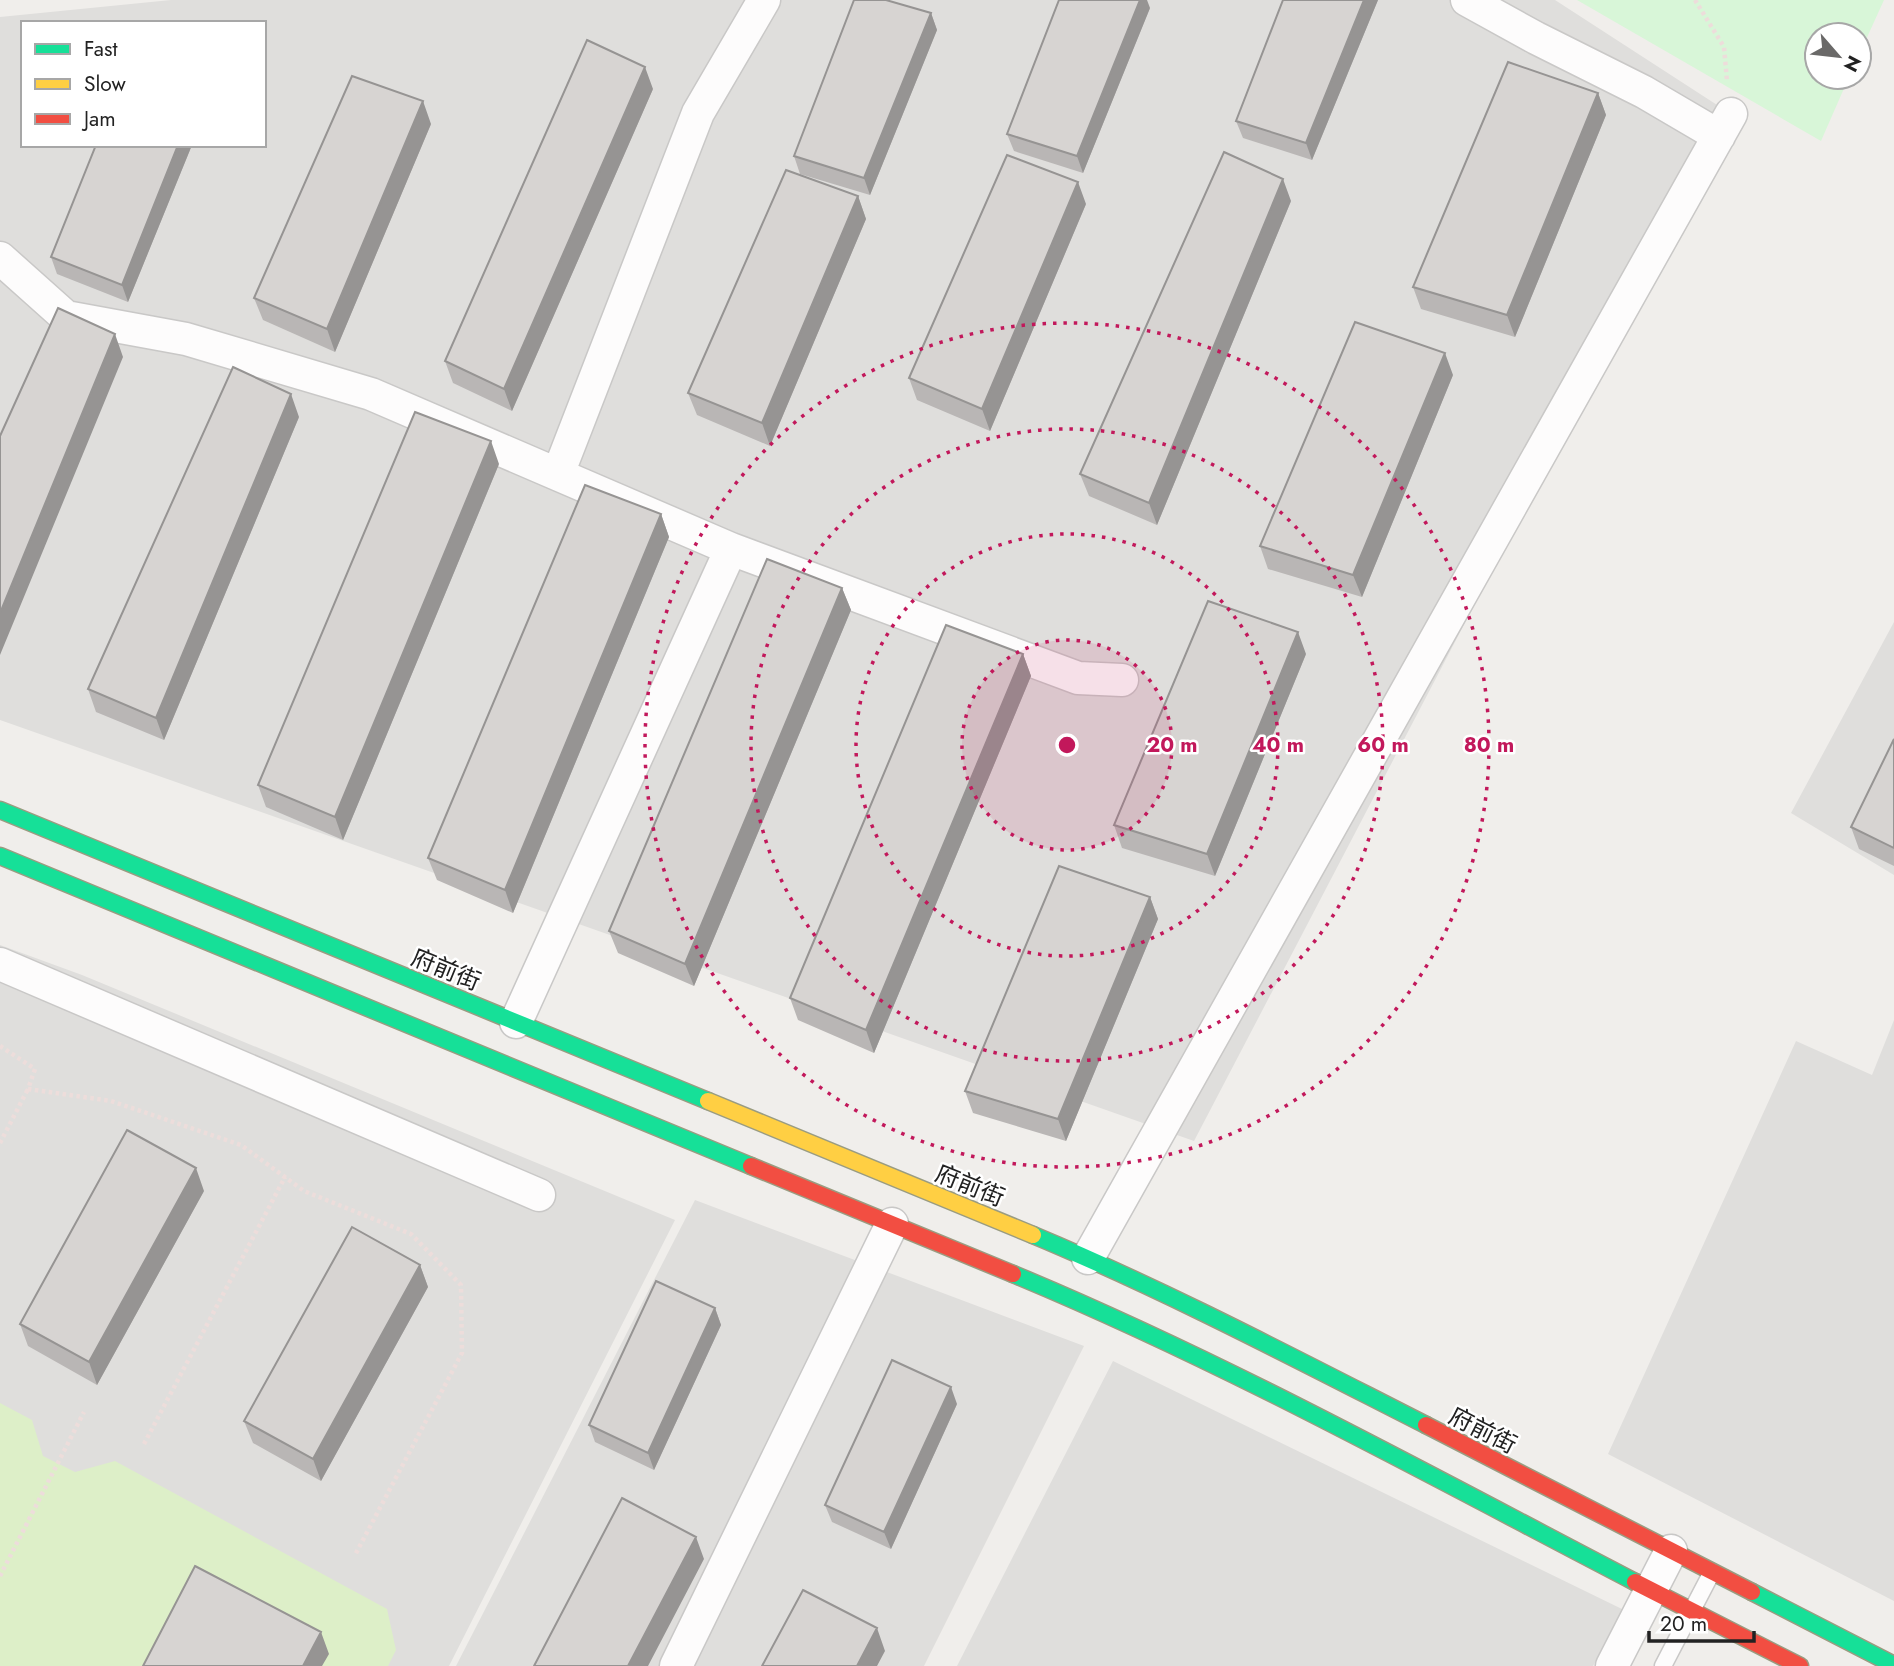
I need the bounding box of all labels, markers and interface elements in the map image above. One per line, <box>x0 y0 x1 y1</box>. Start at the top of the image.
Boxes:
legend <box>21 21 266 147</box>
north arrow <box>1803 21 1873 91</box>
text: Fast <box>84 34 117 64</box>
text: N <box>1837 51 1868 77</box>
text: Slow <box>84 69 126 99</box>
text: Jam <box>81 104 116 134</box>
text: 20 m <box>1146 730 1198 760</box>
text: 40 m <box>1252 730 1304 760</box>
text: 60 m <box>1357 730 1409 760</box>
text: 80 m <box>1464 730 1514 760</box>
centre of rings <box>1055 733 1079 757</box>
street label: 府前街 <box>406 939 486 999</box>
street label: 府前街 <box>930 1155 1010 1215</box>
street label: 府前街 <box>1443 1398 1523 1462</box>
scale bar <box>1649 1600 1754 1644</box>
text: 20 m <box>1660 1609 1707 1639</box>

